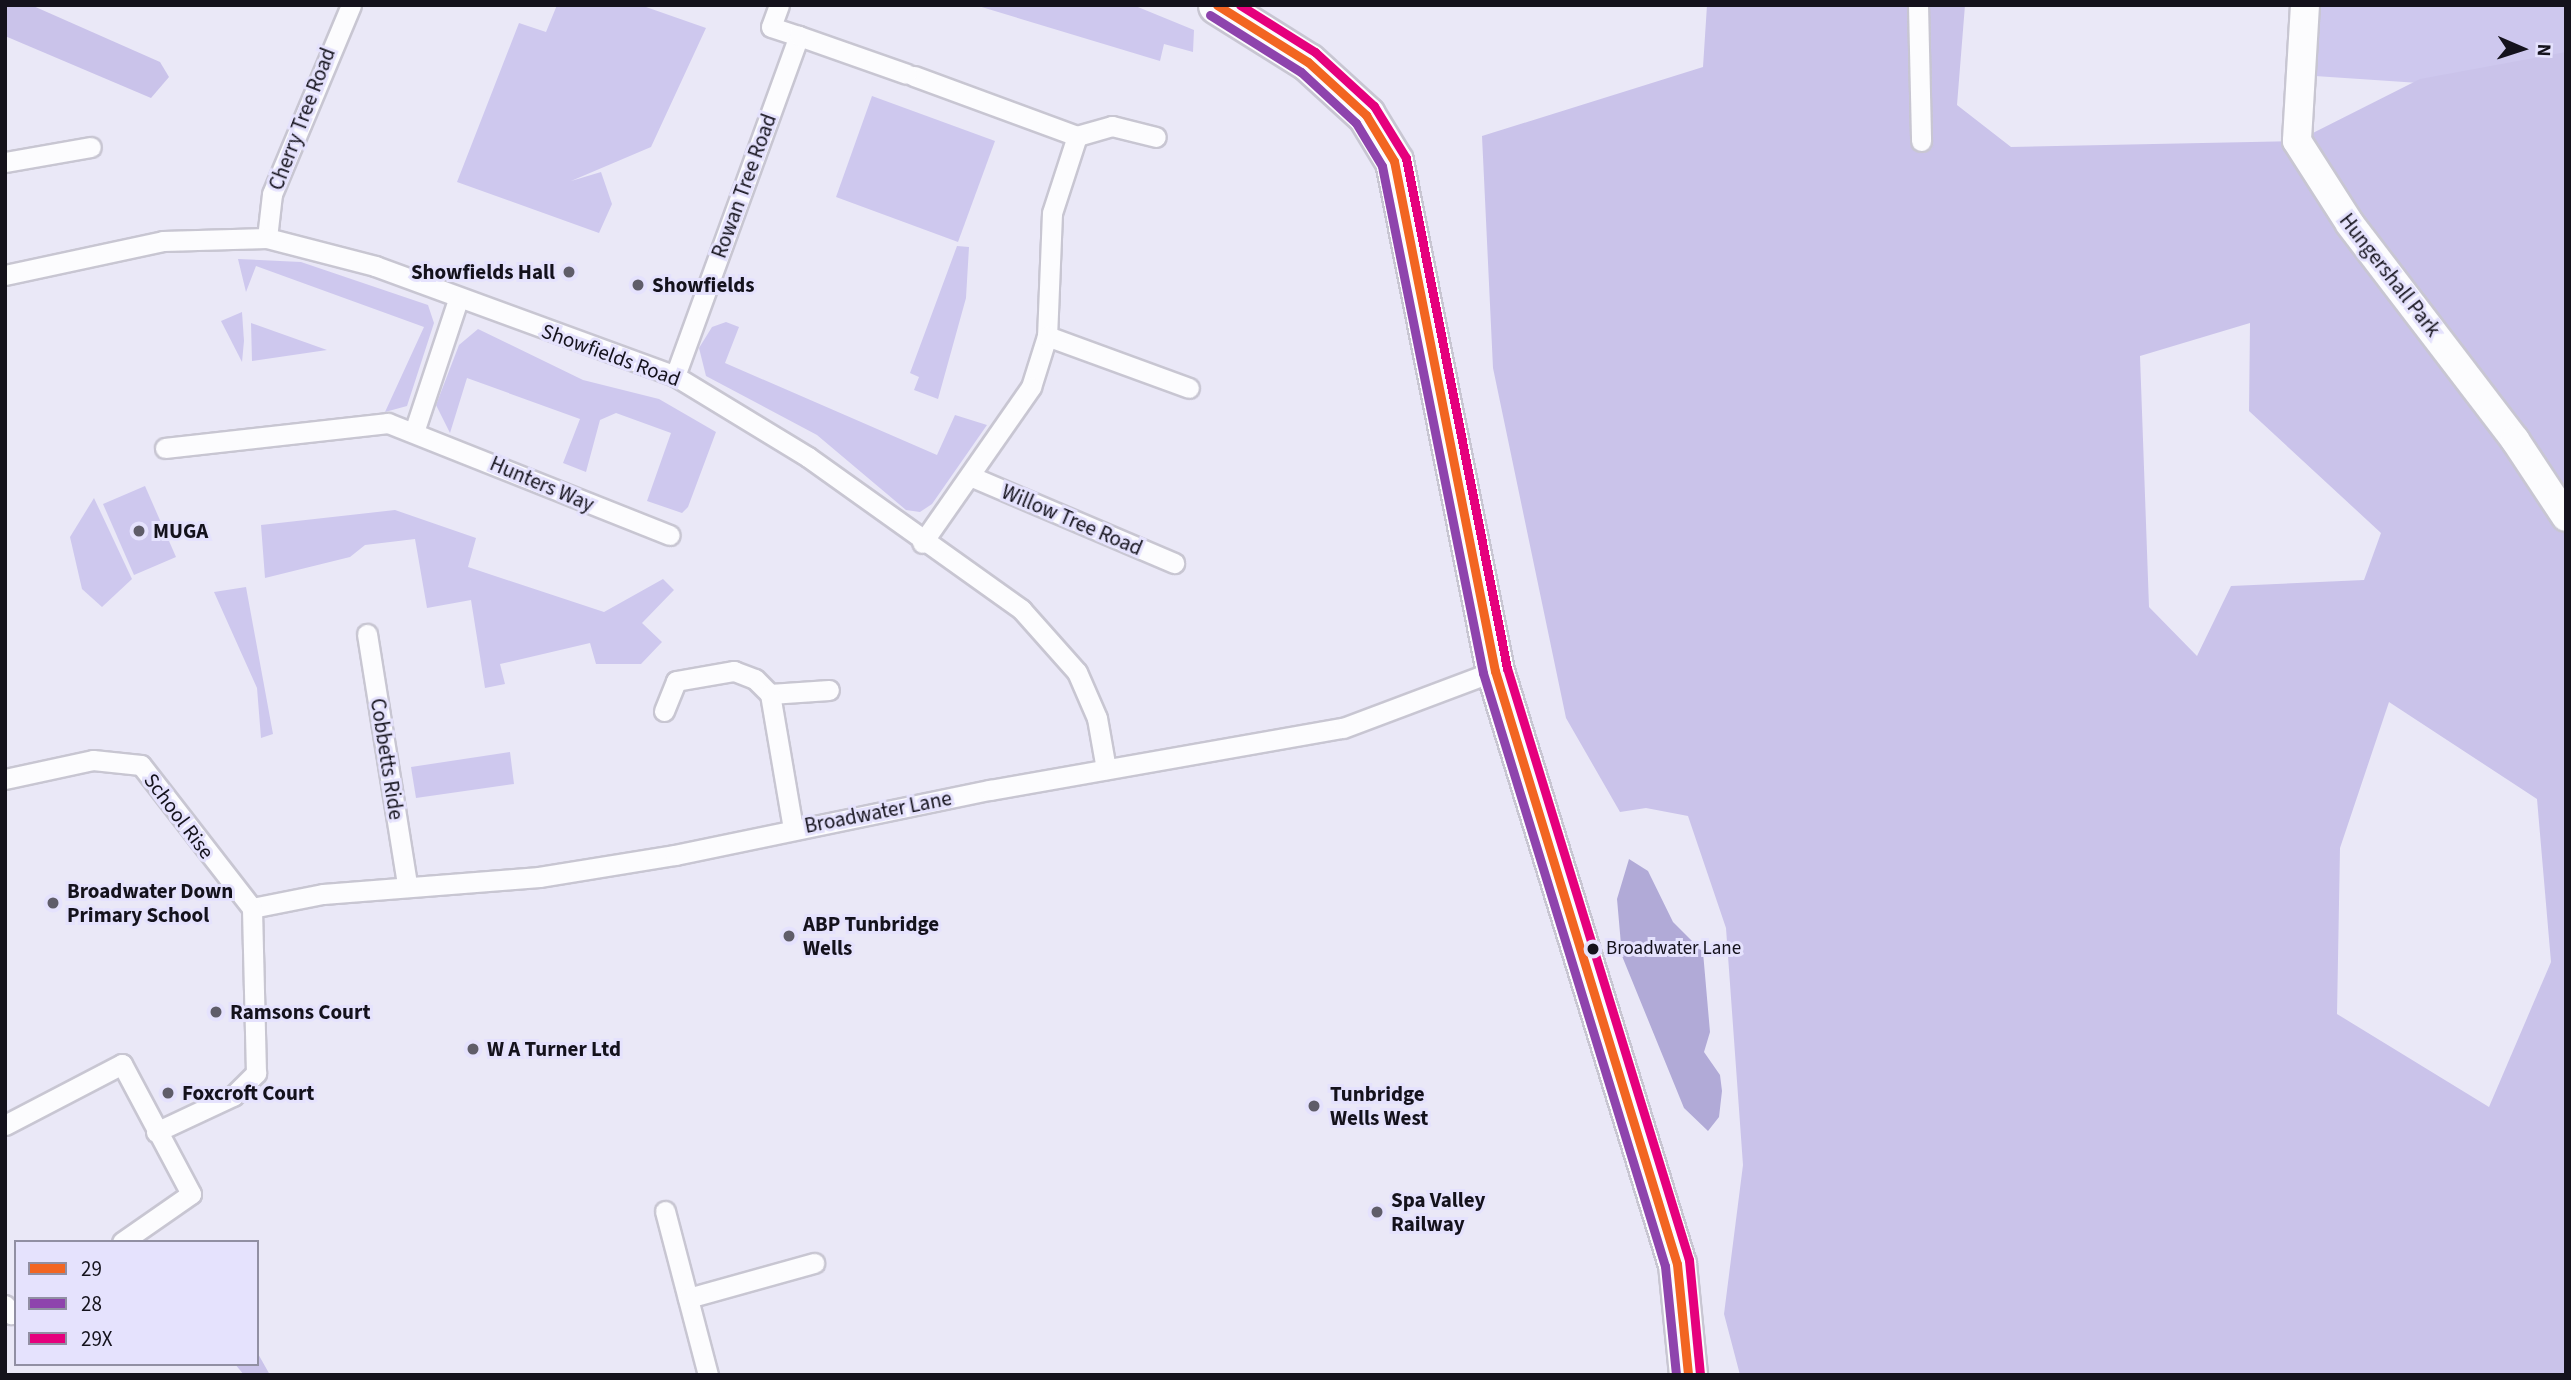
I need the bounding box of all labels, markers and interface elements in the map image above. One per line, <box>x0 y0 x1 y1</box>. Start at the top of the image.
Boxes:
north arrow <box>2487 14 2557 84</box>
text: N <box>2530 43 2557 57</box>
street label: Cherry Tree Road <box>263 44 341 194</box>
street label: Rowan Tree Road <box>706 110 782 262</box>
street label: Hungershall Park <box>2334 208 2446 342</box>
place label: Showfields Hall <box>411 259 555 285</box>
marker: Showfields Hall <box>561 264 577 280</box>
place label: Showfields <box>652 272 755 298</box>
marker: Showfields <box>630 277 646 293</box>
street label: Showfields Road <box>538 318 684 392</box>
street label: Hunters Way <box>486 451 598 517</box>
street label: Willow Tree Road <box>998 479 1146 561</box>
place label: MUGA <box>153 518 208 544</box>
marker: MUGA <box>131 523 147 539</box>
street label: Cobbetts Ride <box>365 697 409 821</box>
street label: School Rise <box>139 768 219 864</box>
street label: Broadwater Lane <box>802 785 954 839</box>
place label: Broadwater Down Primary School <box>67 878 233 928</box>
marker: Broadwater Down Primary School <box>45 895 61 911</box>
place label: ABP Tunbridge Wells <box>803 911 939 961</box>
marker: ABP Tunbridge Wells <box>781 928 797 944</box>
place label: Broadwater Lane <box>1606 938 1741 960</box>
marker: Broadwater Lane <box>1586 942 1600 956</box>
place label: Ramsons Court <box>230 999 370 1025</box>
marker: Ramsons Court <box>208 1004 224 1020</box>
place label: W A Turner Ltd <box>487 1036 621 1062</box>
marker: W A Turner Ltd <box>465 1041 481 1057</box>
place label: Foxcroft Court <box>182 1080 314 1106</box>
place label: Tunbridge Wells West <box>1330 1081 1428 1131</box>
marker: Foxcroft Court <box>160 1085 176 1101</box>
marker: Tunbridge Wells West <box>1304 1096 1324 1116</box>
place label: Spa Valley Railway <box>1391 1187 1485 1237</box>
marker: Spa Valley Railway <box>1369 1204 1385 1220</box>
legend <box>14 1240 259 1366</box>
text: 29 <box>81 1254 102 1284</box>
text: 28 <box>81 1289 102 1319</box>
text: 29X <box>81 1324 113 1354</box>

